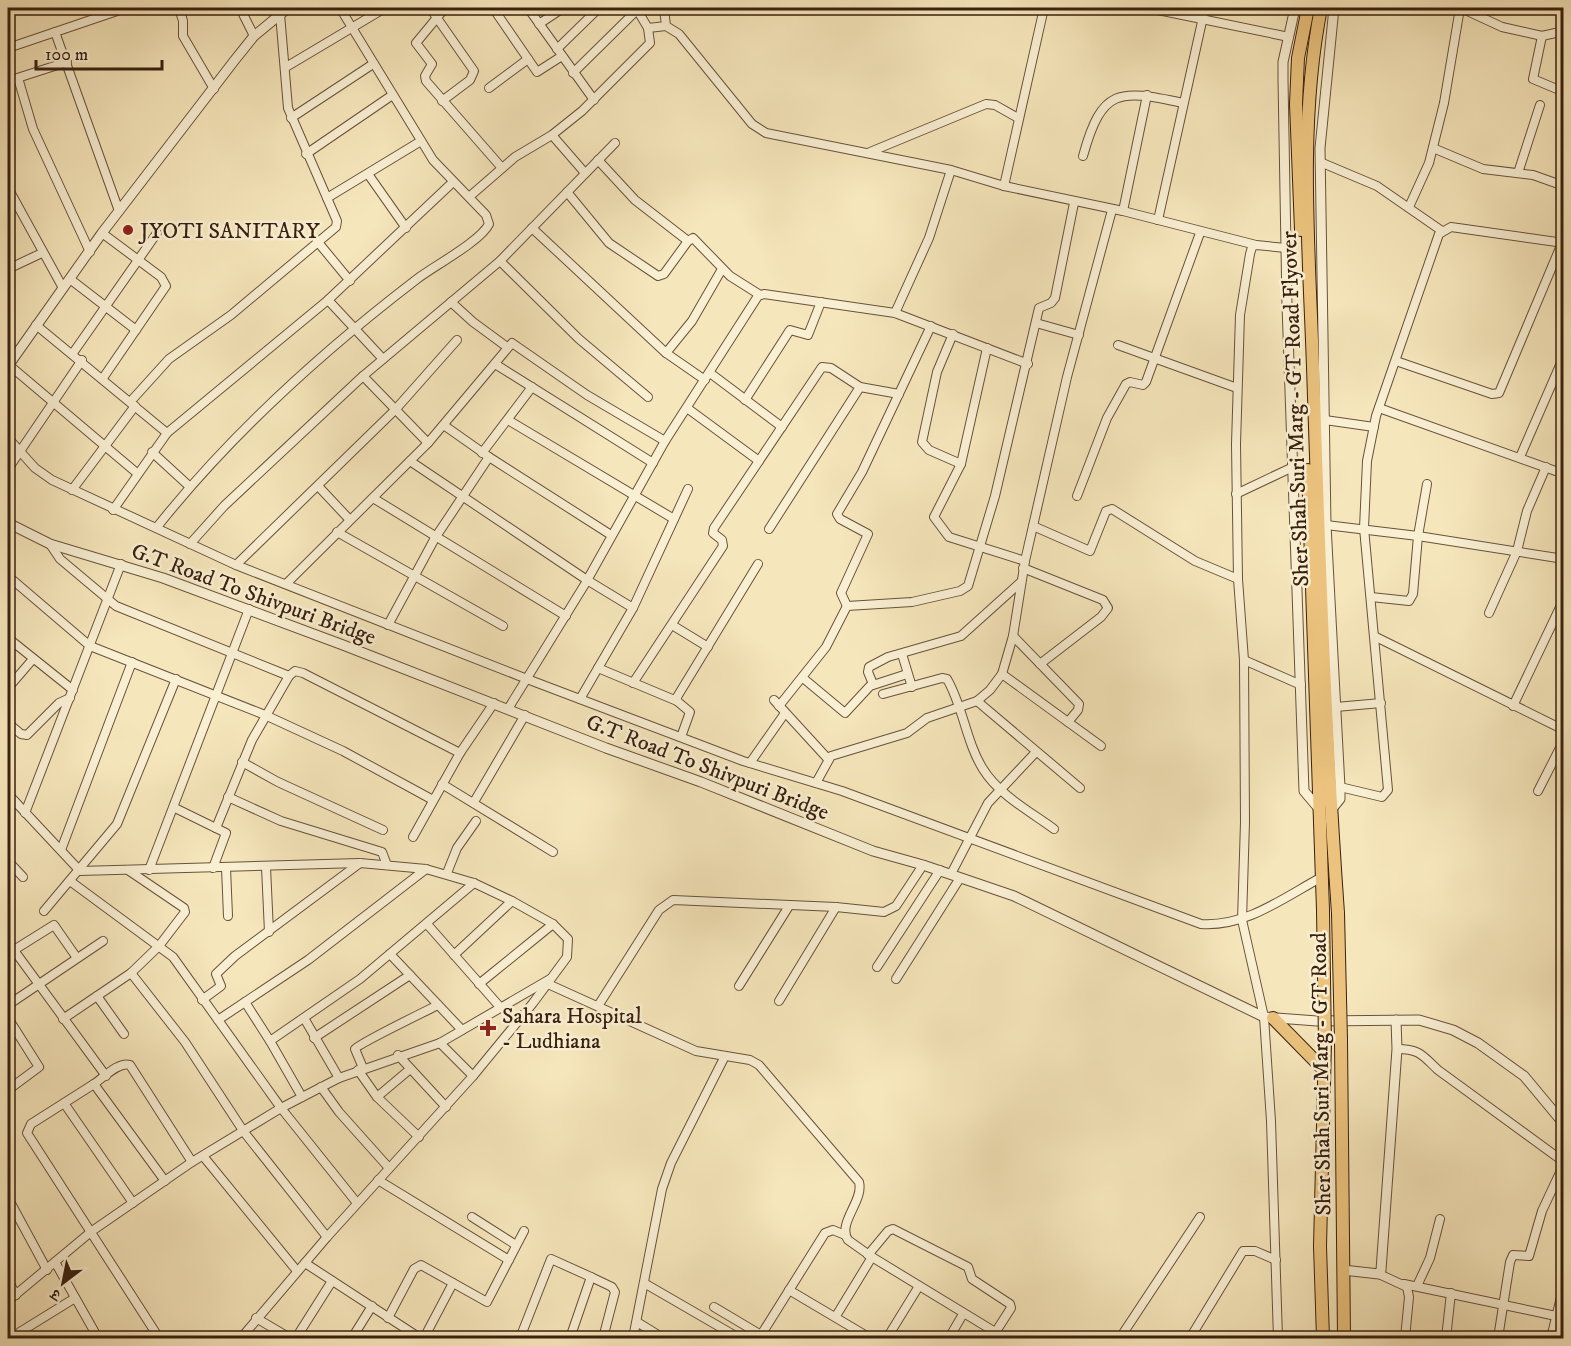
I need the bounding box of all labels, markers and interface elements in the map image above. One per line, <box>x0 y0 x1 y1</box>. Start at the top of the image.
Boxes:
scale bar <box>36 33 162 71</box>
text: 100 m <box>45 44 88 66</box>
place label: JYOTI SANITARY <box>138 218 321 245</box>
marker: JYOTI SANITARY <box>121 223 135 237</box>
street label: Sher Shah Suri Marg - GT Road Flyover <box>1276 230 1315 587</box>
street label: G.T Road To Shivpuri Bridge <box>128 538 379 651</box>
street label: G.T Road To Shivpuri Bridge <box>582 709 833 826</box>
street label: Sher Shah Suri Marg - GT Road <box>1306 932 1337 1216</box>
place label: Sahara Hospital - Ludhiana <box>502 1003 642 1055</box>
marker: Sahara Hospital - Ludhiana <box>479 1019 497 1037</box>
north arrow <box>33 1253 93 1313</box>
text: उ <box>45 1283 65 1306</box>

